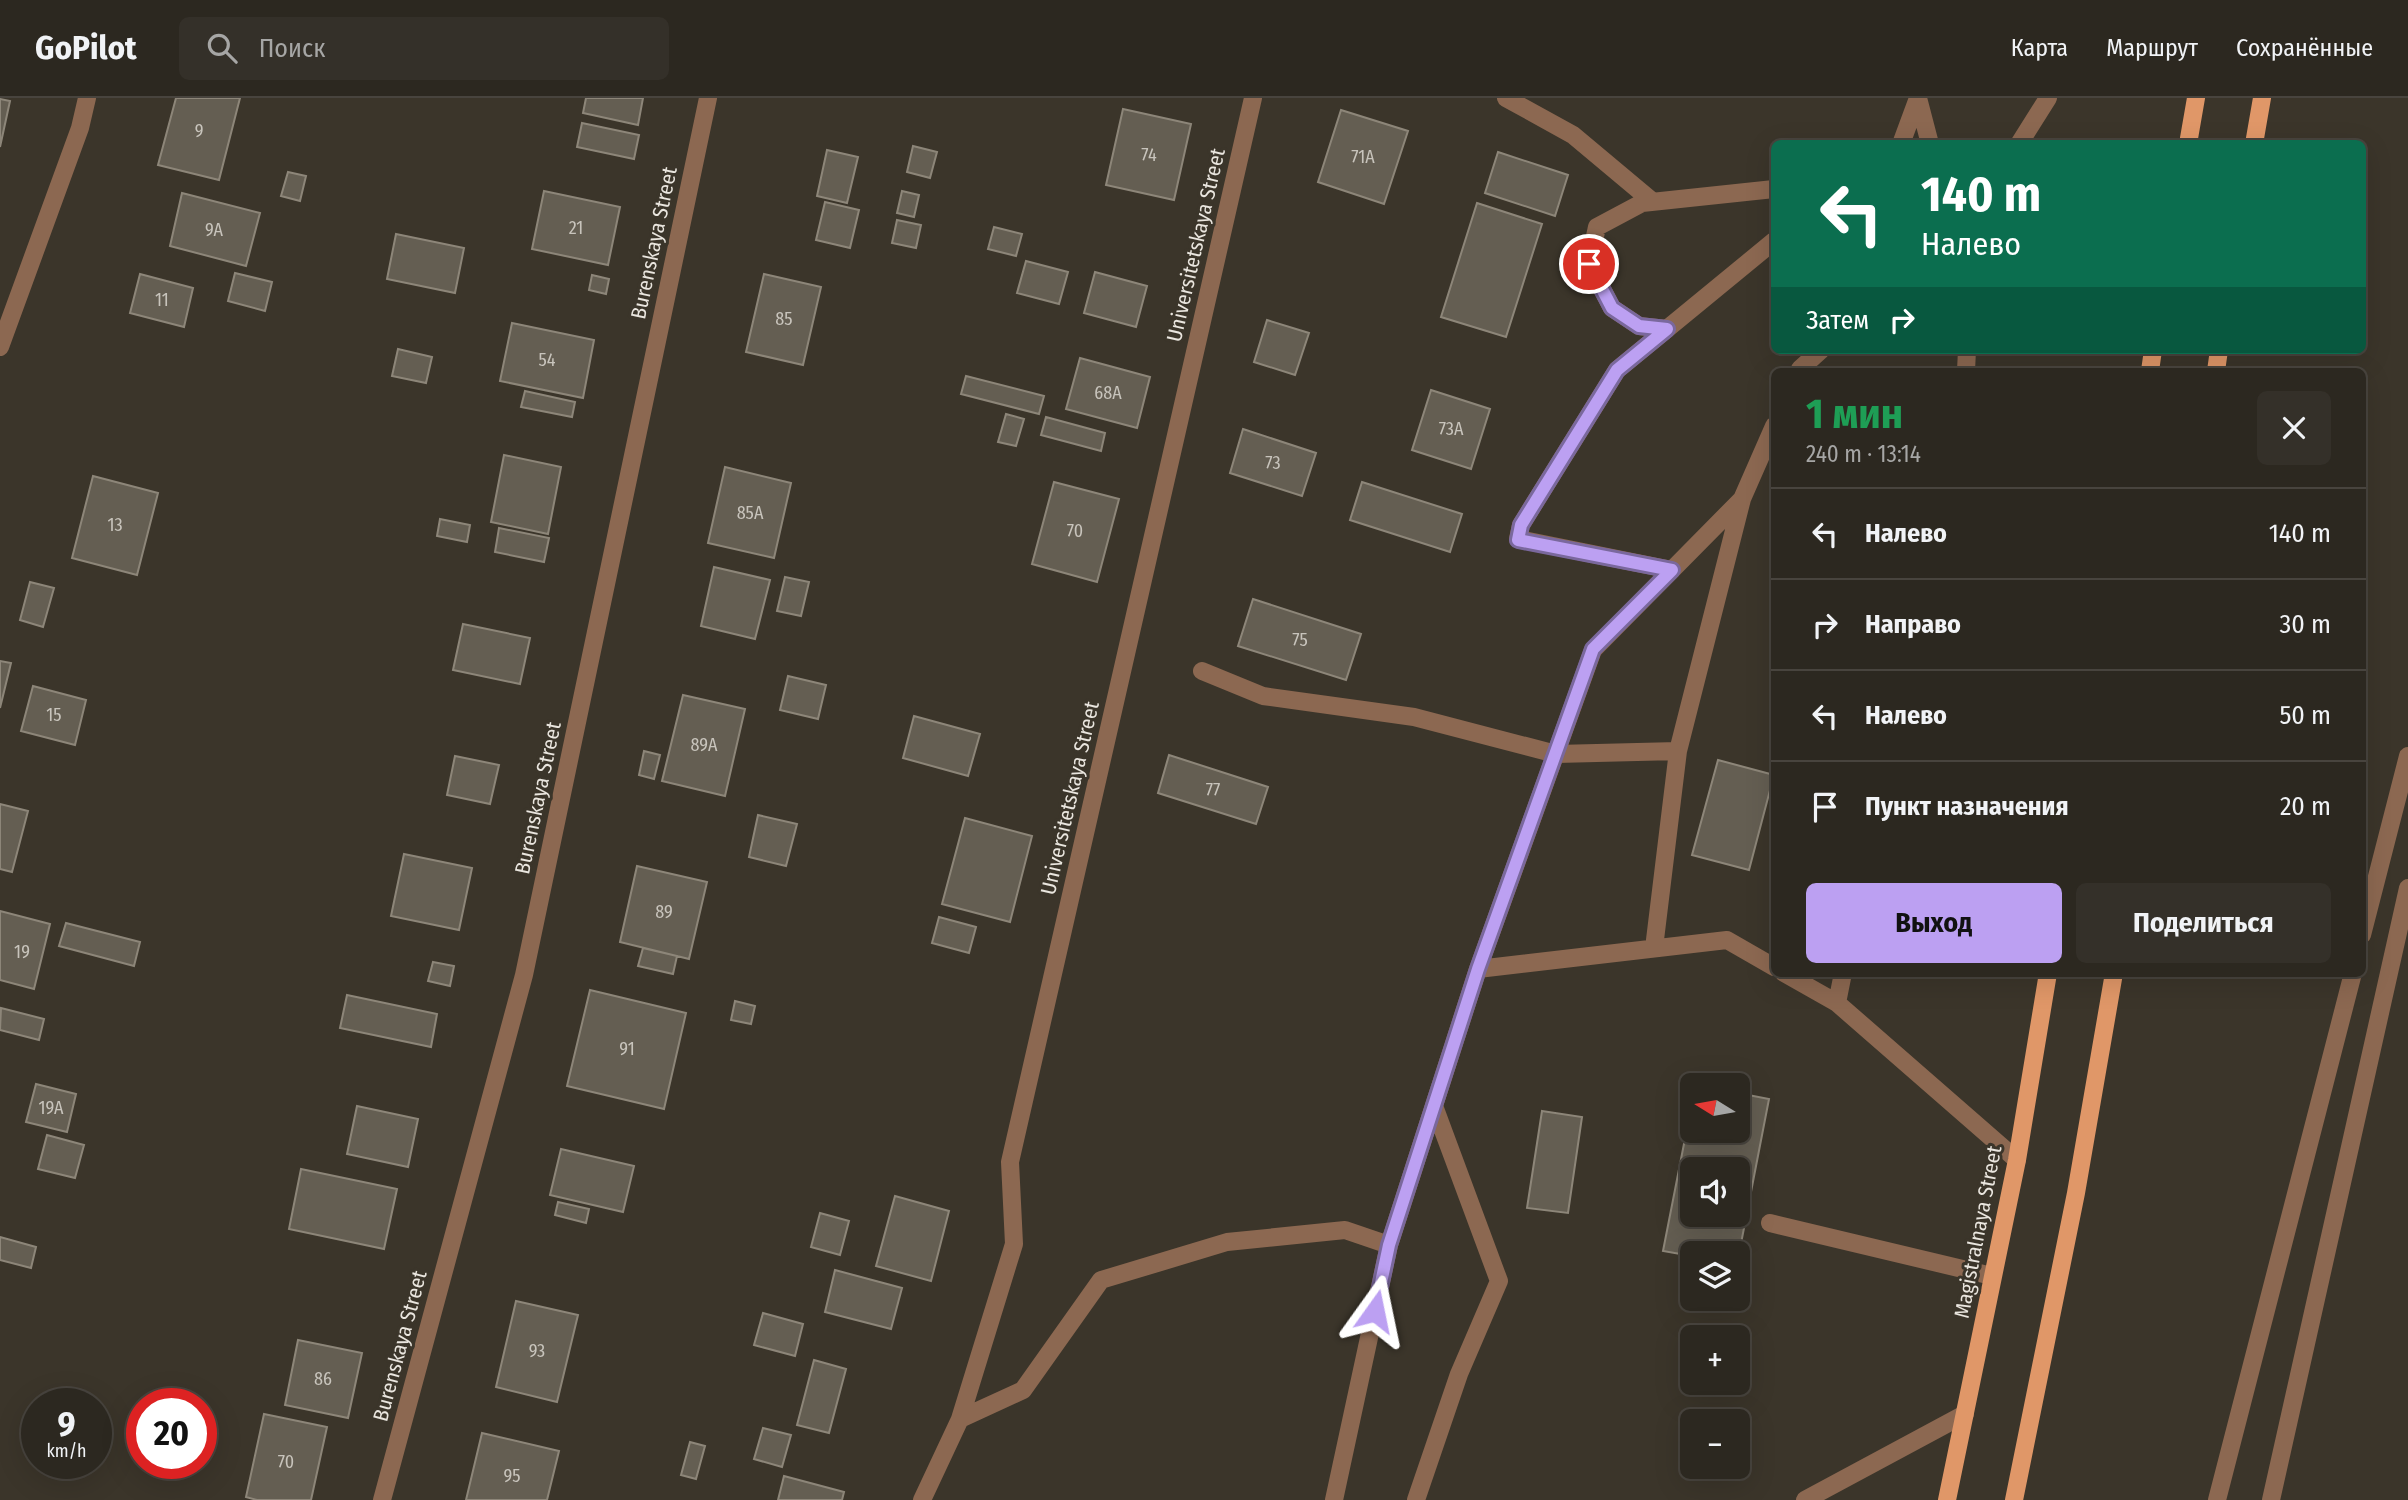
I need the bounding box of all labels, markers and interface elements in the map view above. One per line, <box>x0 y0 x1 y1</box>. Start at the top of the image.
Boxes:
search box <box>179 17 669 80</box>
text: GoPilot <box>35 28 137 68</box>
icon: search <box>203 29 241 67</box>
text: Поиск <box>259 33 325 64</box>
text: Карта <box>2011 34 2068 62</box>
text: Маршрут <box>2106 34 2198 62</box>
text: Сохранённые <box>2236 34 2373 62</box>
house number: 9 <box>195 120 203 142</box>
house number: 74 <box>1141 144 1157 166</box>
street label: Universitetskaya Street <box>1161 146 1231 344</box>
house number: 71А <box>1351 146 1375 168</box>
street label: Burenskaya Street <box>625 164 683 322</box>
text: 140 m <box>1921 165 2041 224</box>
icon: left <box>1806 168 1897 259</box>
house number: 21 <box>569 217 583 239</box>
house number: 9А <box>205 219 224 241</box>
text: Налево <box>1921 225 2021 263</box>
pin <box>1559 234 1619 294</box>
icon: arrive <box>1570 245 1608 283</box>
house number: 11 <box>155 289 169 311</box>
icon: right <box>1883 301 1921 339</box>
text: Затем <box>1806 305 1869 336</box>
house number: 85 <box>775 308 793 330</box>
house number: 54 <box>539 349 556 371</box>
house number: 68А <box>1094 382 1122 404</box>
text: 1 мин <box>1806 389 1903 439</box>
button: close <box>2257 391 2331 465</box>
house number: 73А <box>1439 418 1464 440</box>
text: 240 m · 13:14 <box>1806 440 1921 468</box>
house number: 73 <box>1265 452 1281 474</box>
house number: 85А <box>737 502 764 524</box>
house number: 13 <box>107 514 123 536</box>
icon: left <box>1806 515 1844 553</box>
text: Налево <box>1865 518 1947 549</box>
text: 140 m <box>2269 518 2331 549</box>
house number: 70 <box>1067 520 1083 542</box>
icon: right <box>1806 606 1844 644</box>
text: Направо <box>1865 609 1961 640</box>
text: 30 m <box>2280 609 2331 640</box>
house number: 75 <box>1292 629 1308 651</box>
icon: left <box>1806 697 1844 735</box>
street label: Universitetskaya Street <box>1035 699 1105 897</box>
text: Налево <box>1865 700 1947 731</box>
text: 50 m <box>2279 700 2331 731</box>
house number: 15 <box>46 704 62 726</box>
street label: Burenskaya Street <box>509 719 567 877</box>
house number: 89А <box>691 734 718 756</box>
house number: 77 <box>1206 779 1220 801</box>
icon: arrive <box>1806 788 1844 826</box>
text: Пункт назначения <box>1865 791 2069 822</box>
text: 20 m <box>2280 791 2331 822</box>
button: Выход <box>1806 883 2062 963</box>
button: Поделиться <box>2076 883 2331 963</box>
house number: 89 <box>655 901 673 923</box>
house number: 19 <box>14 941 30 963</box>
house number: 91 <box>619 1038 635 1060</box>
north arrow <box>1680 1073 1750 1143</box>
map controls <box>1680 1073 1750 1479</box>
house number: 19А <box>38 1097 64 1119</box>
street label: Magistralnaya Street <box>1949 1143 2008 1321</box>
button: sound <box>1680 1157 1750 1227</box>
button: layers <box>1680 1241 1750 1311</box>
street label: Burenskaya Street <box>367 1268 433 1424</box>
position arrow <box>1338 1274 1412 1348</box>
button: + <box>1680 1325 1750 1395</box>
house number: 93 <box>529 1340 545 1362</box>
house number: 86 <box>314 1368 332 1390</box>
speed limit sign: 20 <box>126 1388 217 1479</box>
text: 9 <box>57 1403 76 1445</box>
button: − <box>1680 1409 1750 1479</box>
text: km/h <box>46 1440 87 1462</box>
house number: 70 <box>278 1451 294 1473</box>
house number: 95 <box>503 1465 521 1487</box>

